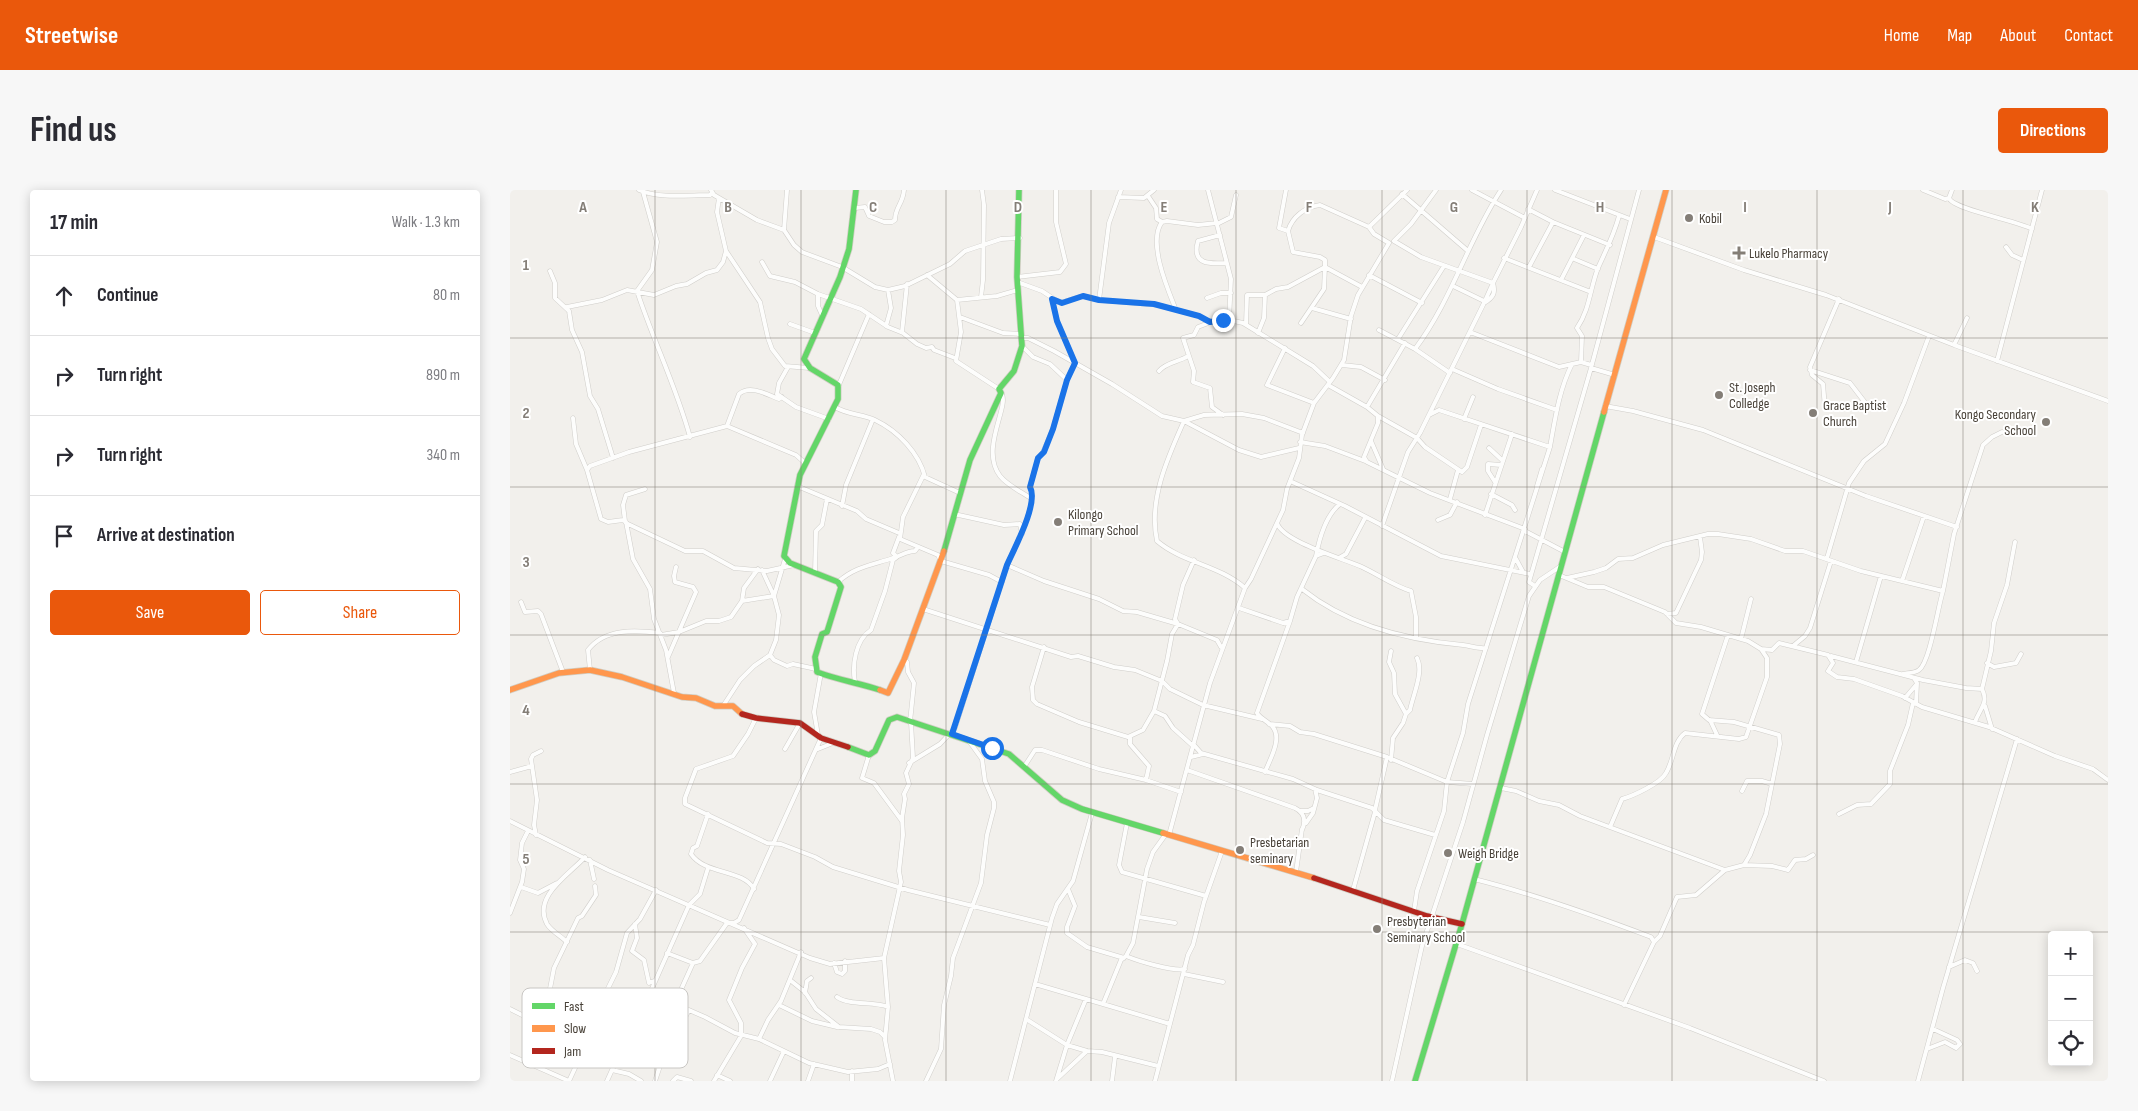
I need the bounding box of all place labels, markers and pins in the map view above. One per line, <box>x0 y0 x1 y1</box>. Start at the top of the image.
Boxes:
place label: Kobil <box>1699 210 1722 227</box>
marker: Kobil <box>1683 212 1695 224</box>
place label: Lukelo Pharmacy <box>1749 245 1829 262</box>
marker: Lukelo Pharmacy <box>1733 247 1745 259</box>
place label: St. Joseph Colledge <box>1729 379 1775 412</box>
marker: St. Joseph Colledge <box>1713 389 1725 401</box>
place label: Grace Baptist Church <box>1823 397 1886 430</box>
place label: Kongo Secondary School <box>1955 406 2037 439</box>
marker: Grace Baptist Church <box>1807 407 1819 419</box>
marker: Kongo Secondary School <box>2040 416 2052 428</box>
place label: Kilongo Primary School <box>1068 506 1138 539</box>
marker: Kilongo Primary School <box>1052 516 1064 528</box>
place label: Presbetarian seminary <box>1250 834 1309 867</box>
marker: Presbetarian seminary <box>1234 844 1246 856</box>
place label: Weigh Bridge <box>1458 845 1519 862</box>
marker: Weigh Bridge <box>1442 847 1454 859</box>
place label: Presbyterian Seminary School <box>1387 913 1465 946</box>
marker: Presbyterian Seminary School <box>1371 923 1383 935</box>

